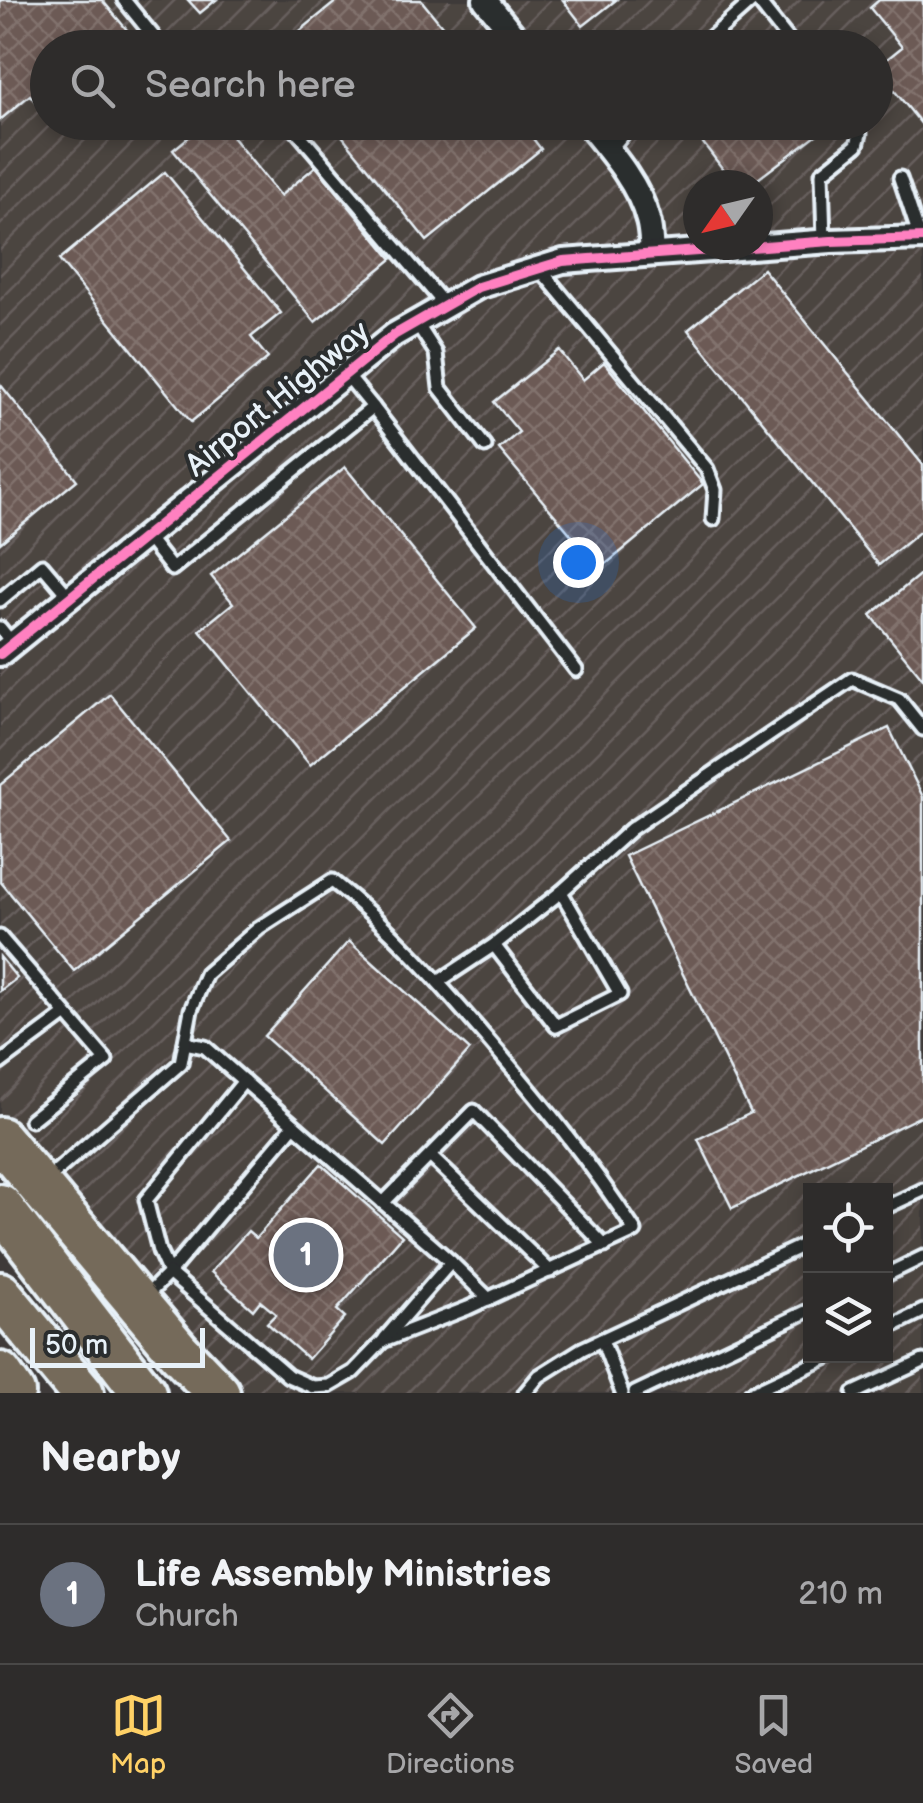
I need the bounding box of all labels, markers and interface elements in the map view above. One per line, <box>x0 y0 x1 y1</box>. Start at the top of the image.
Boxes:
search box <box>30 30 893 140</box>
icon: search <box>65 58 120 113</box>
text: Search here <box>145 63 356 108</box>
north arrow <box>683 170 773 260</box>
street label: Airport Highway <box>178 312 379 486</box>
your location <box>553 537 604 588</box>
map controls <box>803 1183 893 1363</box>
button: locate <box>803 1183 893 1273</box>
pin: 1 <box>274 1218 338 1292</box>
button: layers <box>803 1273 893 1363</box>
scale bar <box>30 1323 205 1368</box>
text: 50 m <box>45 1329 108 1362</box>
text: Nearby <box>40 1433 180 1484</box>
text: Life Assembly Ministries <box>135 1552 551 1597</box>
text: 1 <box>66 1575 79 1614</box>
text: 210 m <box>798 1575 883 1614</box>
text: Church <box>135 1597 239 1636</box>
tab: Map <box>110 1688 166 1781</box>
tab: Directions <box>386 1688 515 1781</box>
tab: Saved <box>735 1688 813 1781</box>

